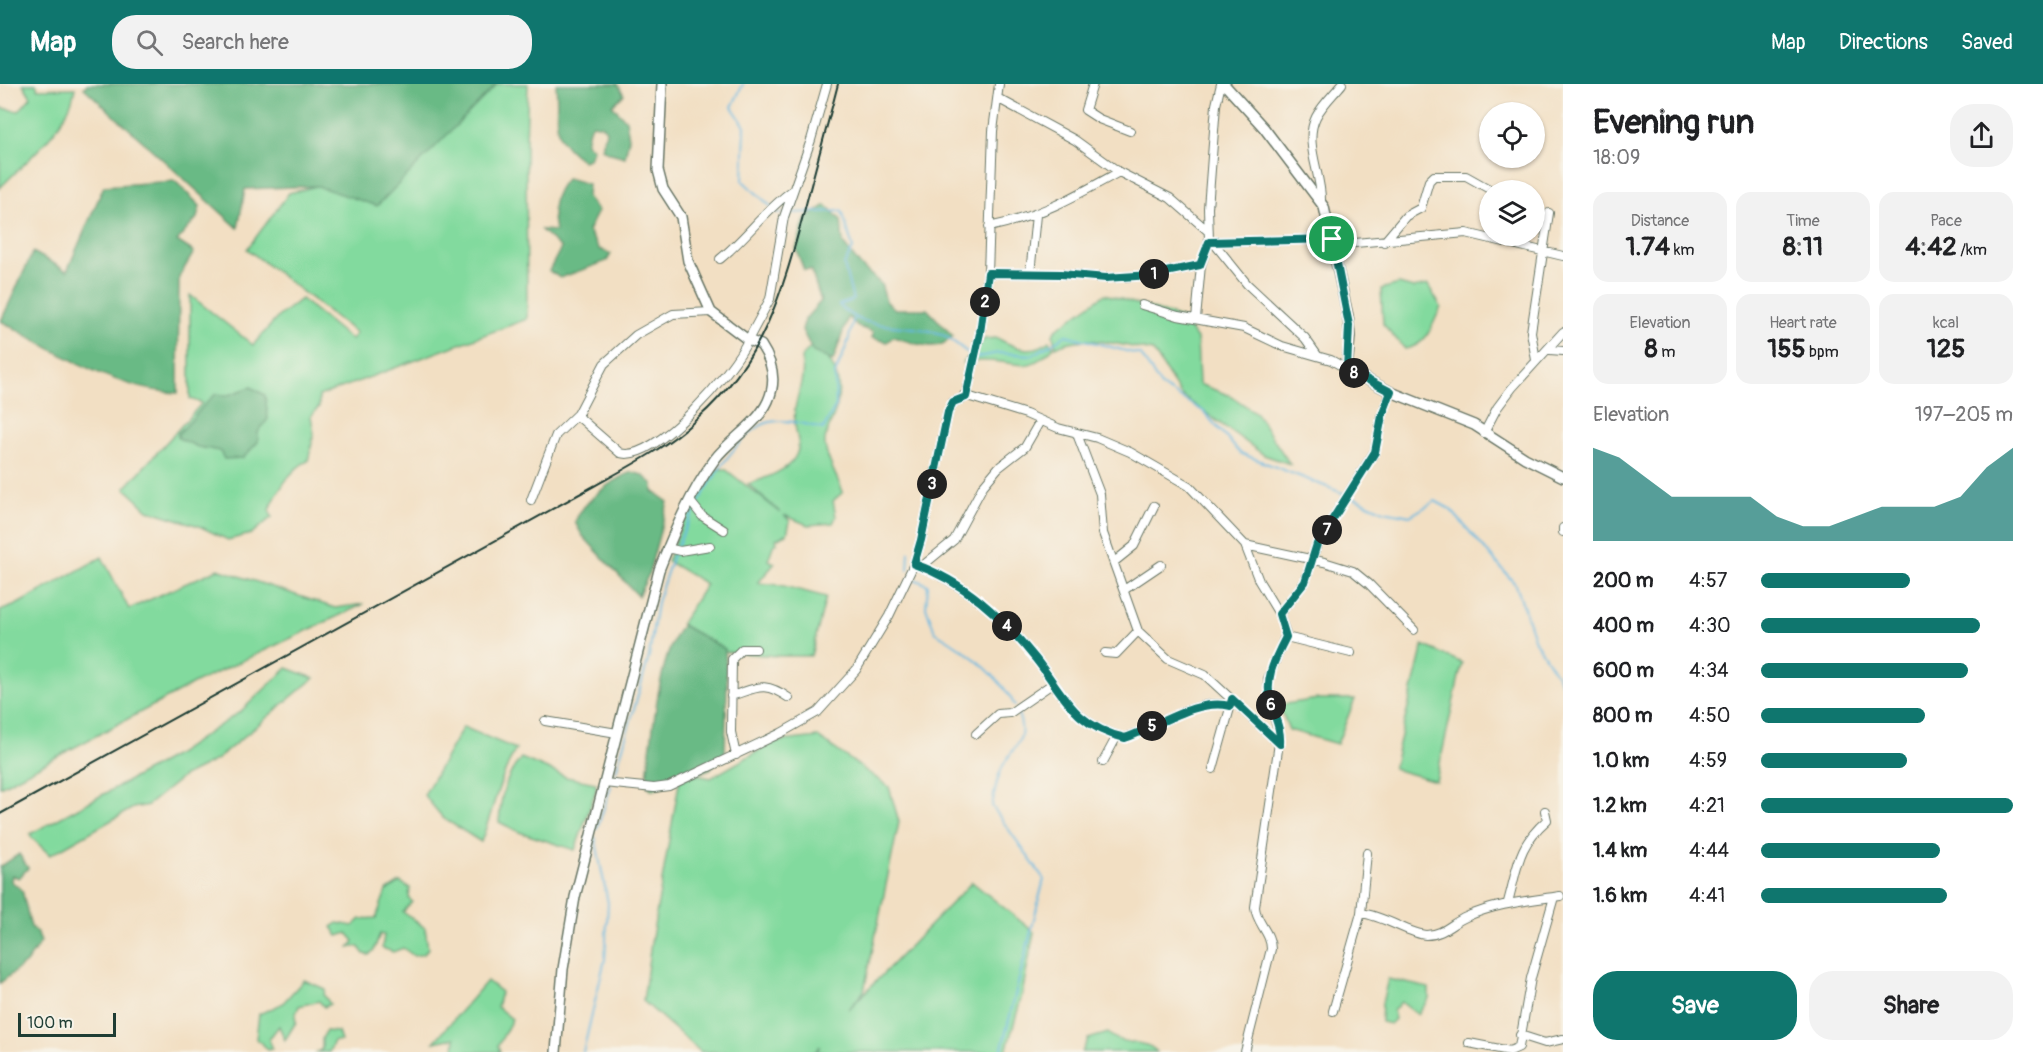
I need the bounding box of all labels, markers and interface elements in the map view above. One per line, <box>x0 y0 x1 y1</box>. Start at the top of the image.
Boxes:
search box <box>112 15 532 69</box>
text: Map <box>30 25 76 60</box>
icon: search <box>133 26 166 59</box>
text: Search here <box>181 28 289 56</box>
text: Map <box>1771 29 1806 56</box>
text: Directions <box>1839 29 1928 56</box>
text: Saved <box>1961 29 2013 56</box>
map controls <box>1479 102 1545 246</box>
button: locate <box>1479 102 1545 168</box>
text: Evening run <box>1593 102 1754 143</box>
button: share <box>1950 104 2013 167</box>
text: 18:09 <box>1593 145 1640 170</box>
button: layers <box>1479 180 1545 246</box>
text: Distance <box>1631 211 1689 231</box>
text: Time <box>1786 211 1820 231</box>
text: Pace <box>1930 211 1962 231</box>
pin <box>1306 213 1357 264</box>
icon: arrive <box>1315 222 1348 255</box>
text: 1.74 <box>1625 231 1670 263</box>
text: 8:11 <box>1783 231 1823 263</box>
text: 4:42 <box>1905 231 1957 263</box>
text: km <box>1670 240 1695 260</box>
text: /km <box>1957 240 1987 260</box>
pin: 1 <box>1139 259 1169 289</box>
text: 1 <box>1151 264 1157 284</box>
pin: 2 <box>970 287 1000 317</box>
text: 2 <box>981 292 989 312</box>
text: Elevation <box>1630 313 1690 333</box>
text: Heart rate <box>1769 313 1837 333</box>
text: kcal <box>1933 313 1959 333</box>
text: 8 <box>1645 333 1658 365</box>
text: 155 <box>1767 333 1806 365</box>
text: 125 <box>1927 333 1965 365</box>
text: m <box>1658 342 1675 362</box>
text: bpm <box>1806 342 1839 362</box>
pin: 8 <box>1339 358 1369 388</box>
text: 8 <box>1350 363 1358 383</box>
text: Elevation <box>1593 402 1669 427</box>
text: 197–205 m <box>1915 402 2013 427</box>
pin: 3 <box>917 469 947 499</box>
text: 3 <box>928 474 936 494</box>
pin: 7 <box>1312 515 1342 545</box>
text: 7 <box>1323 520 1331 540</box>
text: 200 m <box>1593 568 1654 593</box>
text: 4:57 <box>1689 568 1727 593</box>
pin: 4 <box>992 611 1022 641</box>
text: 400 m <box>1593 613 1654 638</box>
text: 4:30 <box>1689 613 1731 638</box>
text: 4 <box>1002 616 1012 636</box>
text: 600 m <box>1593 658 1654 683</box>
text: 4:34 <box>1689 658 1729 683</box>
pin: 6 <box>1256 690 1286 720</box>
text: 6 <box>1266 695 1276 715</box>
text: 800 m <box>1593 703 1653 728</box>
text: 4:50 <box>1689 703 1730 728</box>
pin: 5 <box>1137 711 1167 741</box>
text: 5 <box>1148 716 1156 736</box>
text: 1.0 km <box>1593 748 1649 773</box>
text: 4:59 <box>1689 748 1727 773</box>
text: 1.2 km <box>1593 793 1647 818</box>
text: 4:21 <box>1689 793 1725 818</box>
text: 1.4 km <box>1593 838 1647 863</box>
text: 4:44 <box>1689 838 1729 863</box>
text: 1.6 km <box>1593 883 1647 908</box>
text: 4:41 <box>1689 883 1725 908</box>
button: Save <box>1593 971 1797 1040</box>
button: Share <box>1809 971 2013 1040</box>
scale bar <box>18 1010 116 1038</box>
text: 100 m <box>27 1013 73 1033</box>

